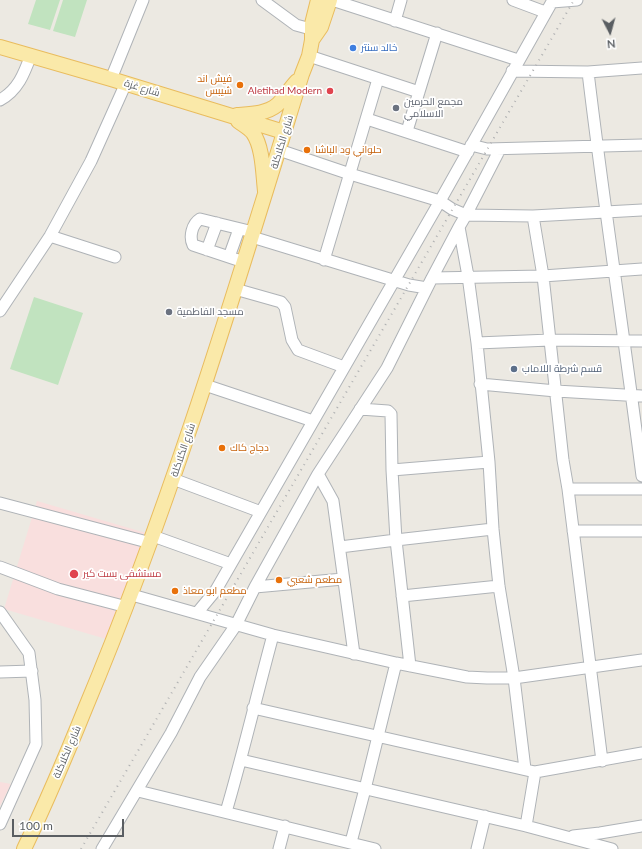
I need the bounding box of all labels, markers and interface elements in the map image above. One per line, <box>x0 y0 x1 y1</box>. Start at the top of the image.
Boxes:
north arrow <box>590 12 630 52</box>
text: N <box>606 38 616 51</box>
place label: خالد سنتر <box>361 42 397 54</box>
marker: خالد سنتر <box>348 43 358 53</box>
place label: فيش اند شيبس <box>197 73 232 96</box>
street label: شارع غزة <box>123 77 161 99</box>
marker: فيش اند شيبس <box>235 80 245 90</box>
place label: Aletihad Modern <box>248 85 322 97</box>
marker: Aletihad Modern <box>325 86 335 96</box>
place label: مجمع الحرمين الاسلامي <box>404 96 463 120</box>
marker: مجمع الحرمين الاسلامي <box>391 103 401 113</box>
street label: شارع الكلاكلة <box>268 114 296 170</box>
place label: حلواني ود الباشا <box>315 144 382 156</box>
marker: حلواني ود الباشا <box>302 145 312 155</box>
place label: مسجد الفاطمية <box>177 306 244 318</box>
marker: مسجد الفاطمية <box>164 307 174 317</box>
place label: قسم شرطة اللاماب <box>522 363 602 375</box>
marker: قسم شرطة اللاماب <box>509 364 519 374</box>
street label: شارع الكلاكلة <box>168 422 198 478</box>
place label: دجاج كاك <box>230 442 269 454</box>
marker: دجاج كاك <box>217 443 227 453</box>
marker: مستشفى بست كير <box>68 568 80 580</box>
place label: مستشفى بست كير <box>83 568 162 580</box>
place label: مطعم شعبي <box>287 574 342 586</box>
marker: مطعم شعبي <box>274 575 284 585</box>
place label: مطعم ابو معاذ <box>183 585 247 597</box>
marker: مطعم ابو معاذ <box>170 586 180 596</box>
street label: شارع الكلاكلة <box>51 724 83 780</box>
scale bar <box>14 811 126 837</box>
text: 100 m <box>19 818 53 833</box>

